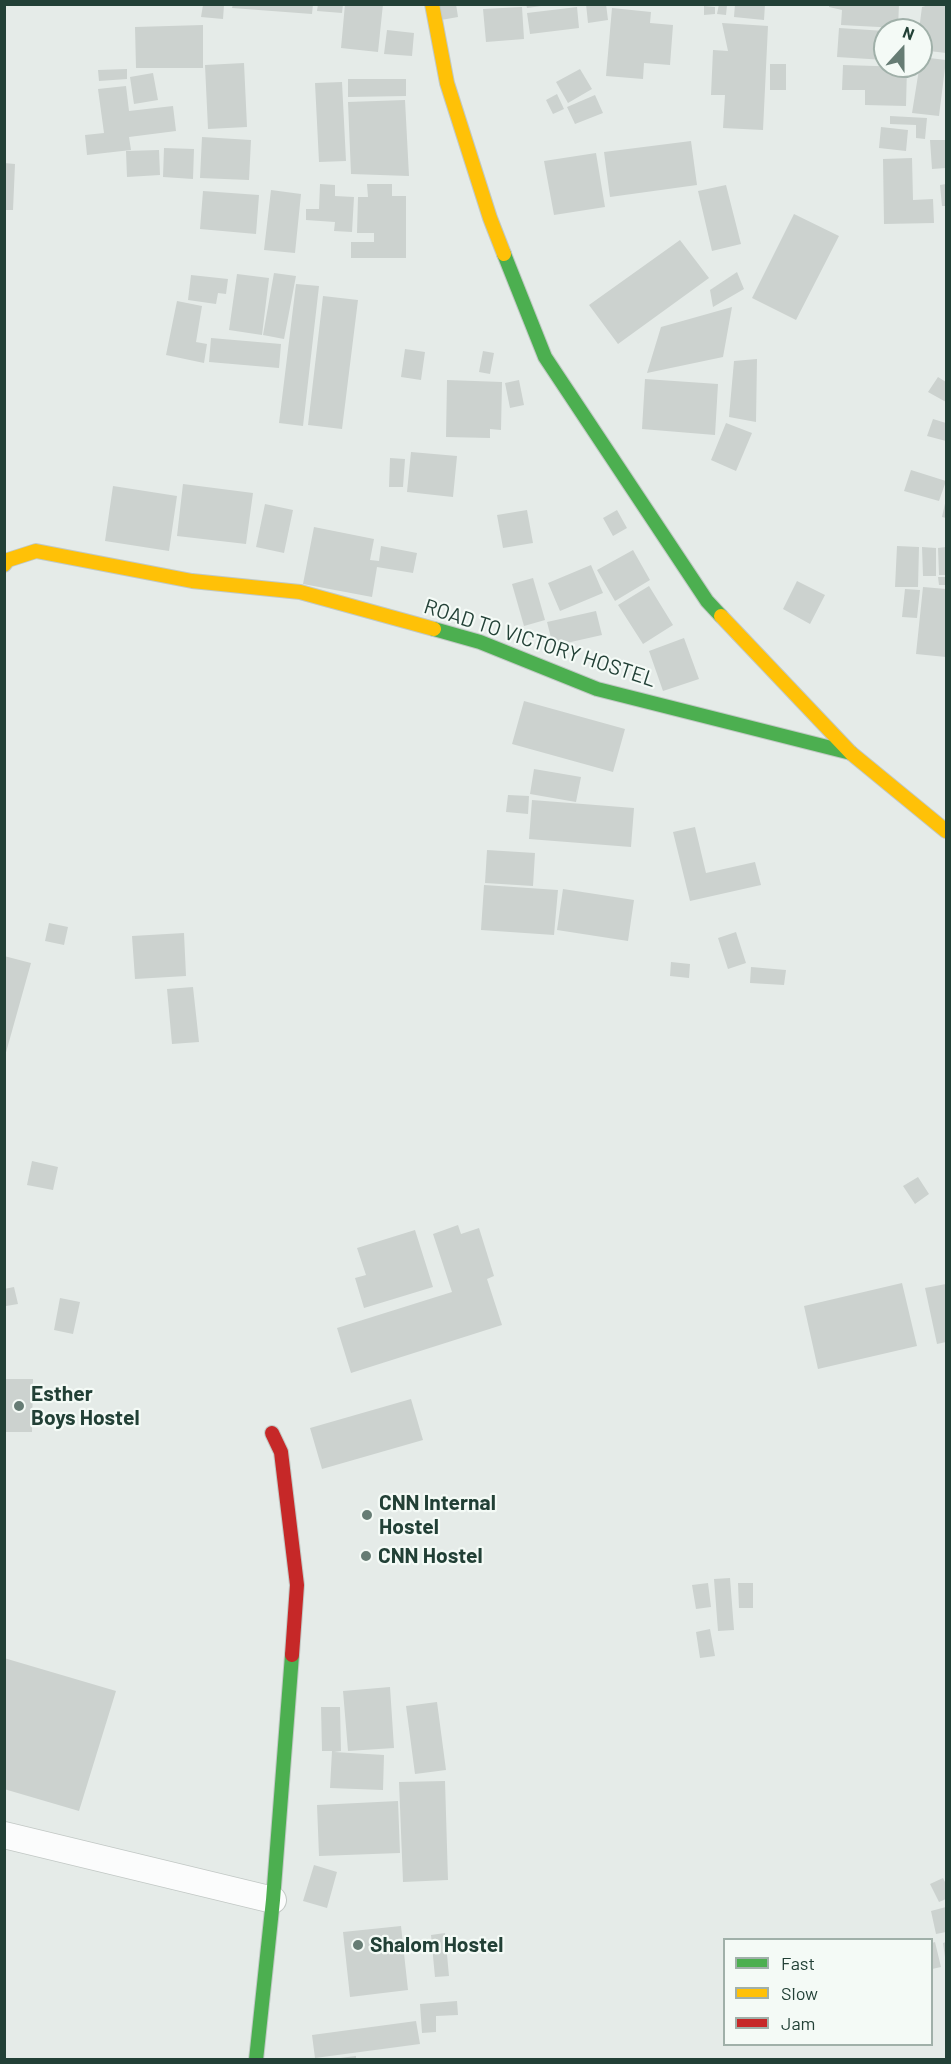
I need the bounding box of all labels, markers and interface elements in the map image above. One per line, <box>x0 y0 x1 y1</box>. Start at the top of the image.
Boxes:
north arrow <box>873 18 933 78</box>
text: N <box>901 22 917 43</box>
street label: ROAD TO VICTORY HOSTEL <box>421 594 659 692</box>
place label: Esther Boys Hostel <box>31 1381 140 1431</box>
marker: Esther Boys Hostel <box>12 1399 26 1413</box>
place label: CNN Internal Hostel <box>379 1490 496 1540</box>
marker: CNN Internal Hostel <box>360 1508 374 1522</box>
place label: CNN Hostel <box>378 1543 483 1569</box>
marker: CNN Hostel <box>359 1549 373 1563</box>
place label: Shalom Hostel <box>370 1932 503 1958</box>
marker: Shalom Hostel <box>351 1938 365 1952</box>
legend <box>723 1938 933 2046</box>
text: Fast <box>781 1952 815 1974</box>
text: Slow <box>781 1982 818 2004</box>
text: Jam <box>781 2012 815 2034</box>

